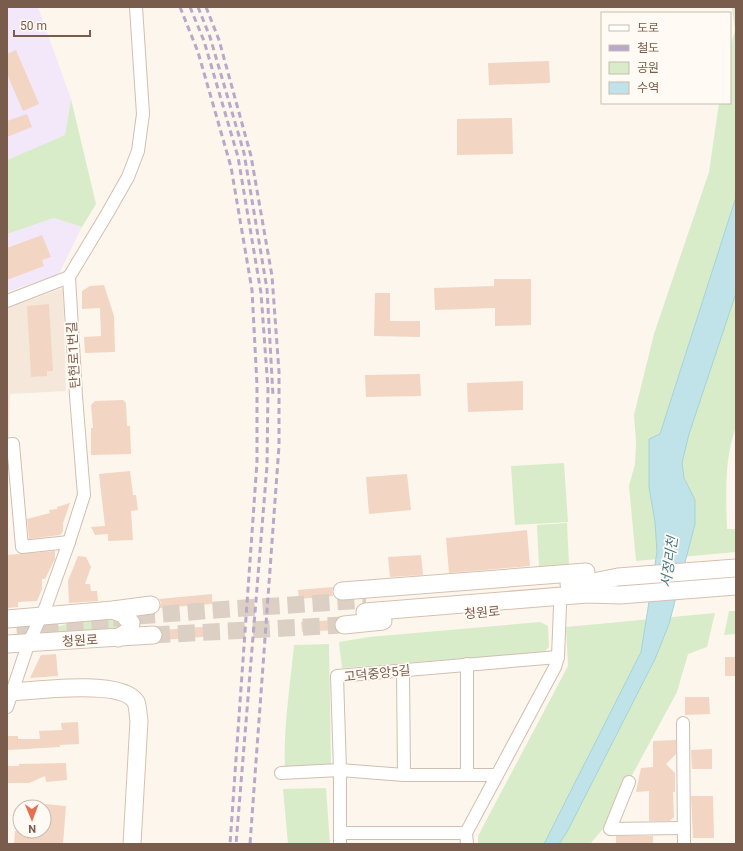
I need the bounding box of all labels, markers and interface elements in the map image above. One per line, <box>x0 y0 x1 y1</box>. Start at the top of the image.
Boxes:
scale bar <box>14 12 90 38</box>
legend <box>601 12 731 104</box>
text: 50 m <box>20 19 47 33</box>
text: 도로 <box>637 21 659 35</box>
text: 철도 <box>637 41 659 55</box>
text: 공원 <box>637 61 659 75</box>
text: 수역 <box>637 81 659 95</box>
street label: 탄현로1번길 <box>64 321 83 389</box>
water label: 서정리천 <box>657 534 681 589</box>
street label: 청원로 <box>464 603 501 622</box>
street label: 청원로 <box>62 632 98 649</box>
street label: 고덕중앙5길 <box>343 663 411 684</box>
north arrow <box>12 799 52 839</box>
text: N <box>28 822 36 835</box>

